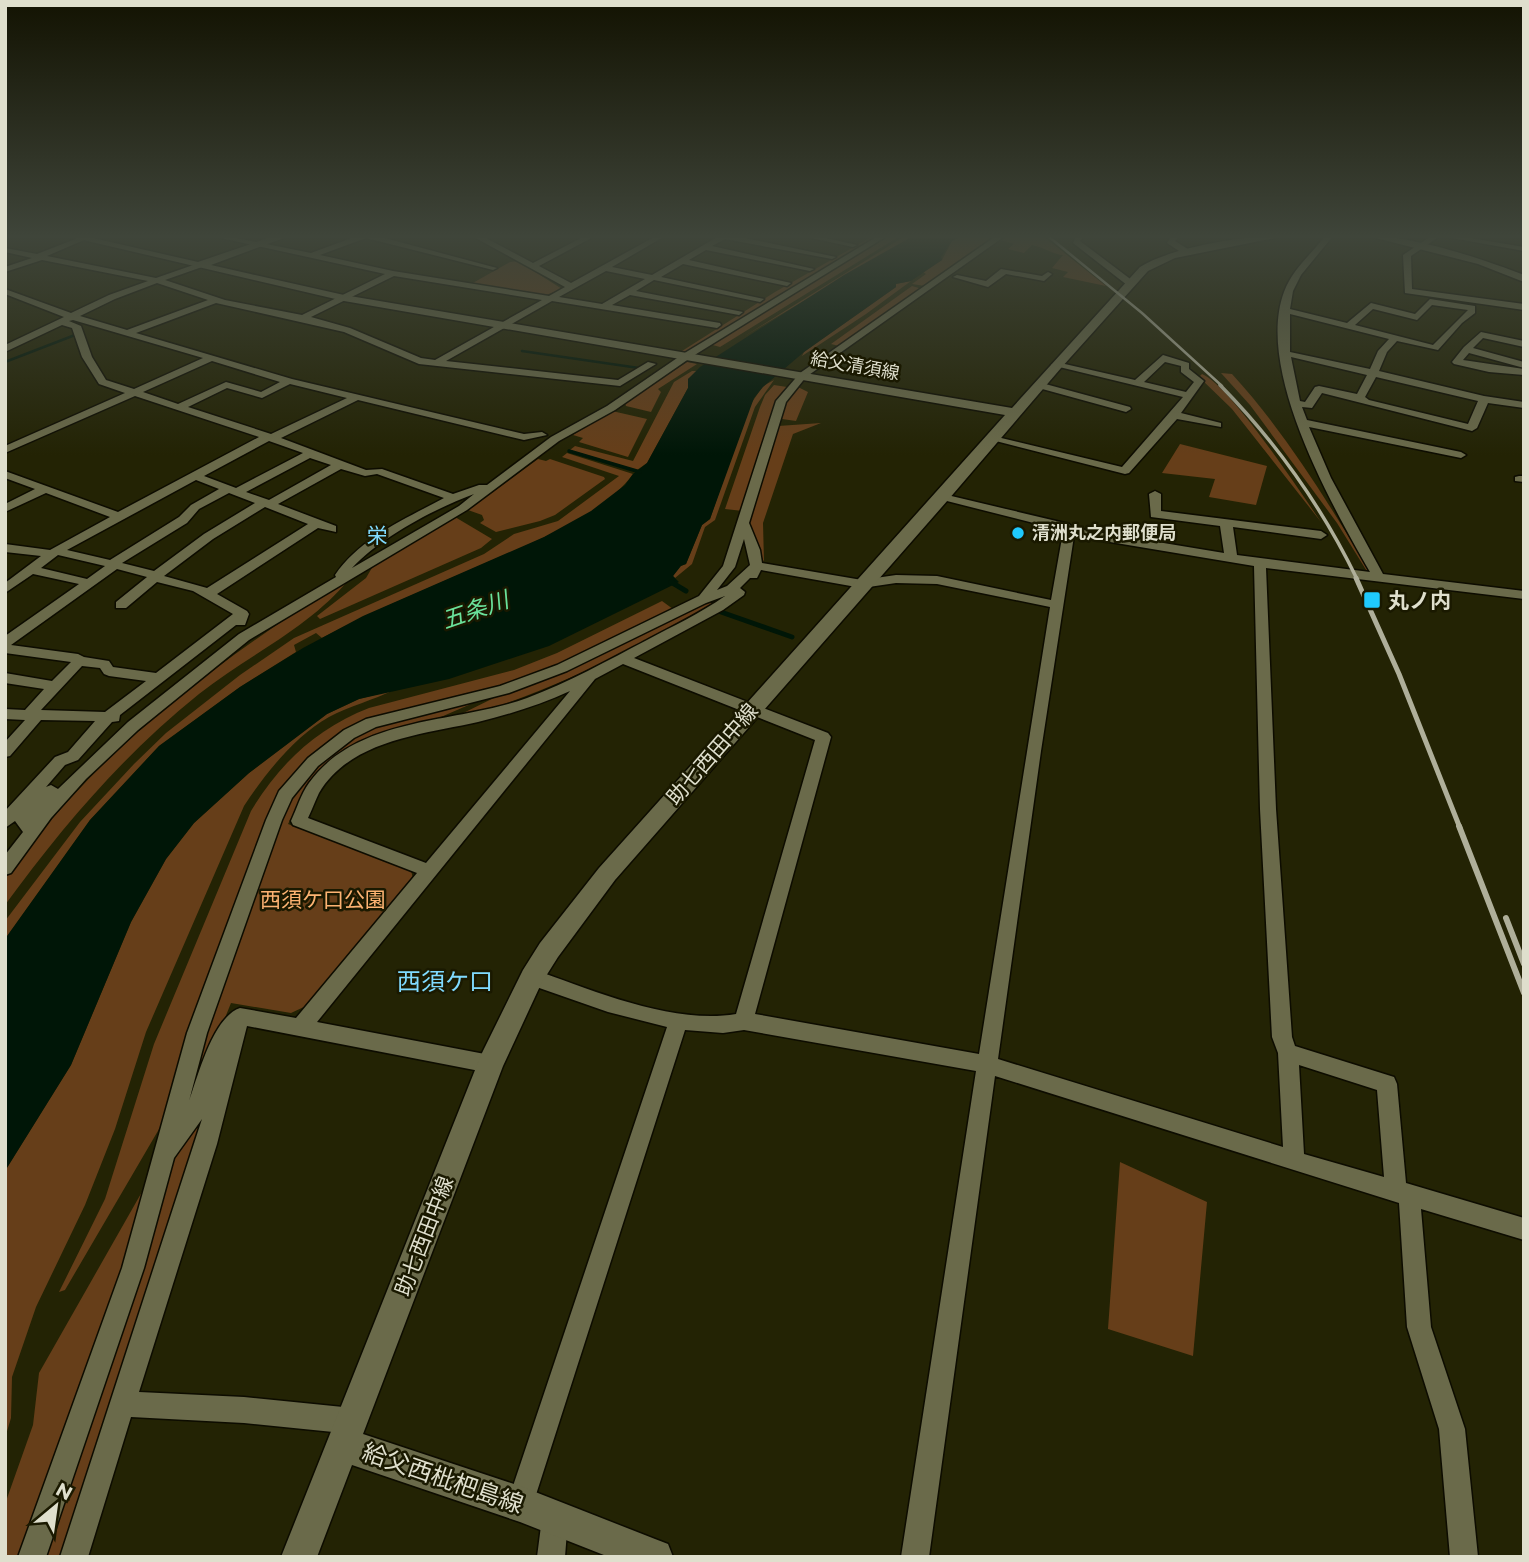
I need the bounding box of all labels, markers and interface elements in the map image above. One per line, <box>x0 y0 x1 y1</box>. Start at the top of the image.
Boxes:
street label: 給父清須線 <box>809 347 901 385</box>
place label: 清洲丸之内郵便局 <box>1032 522 1176 544</box>
district label: 栄 <box>367 523 388 548</box>
marker: 清洲丸之内郵便局 <box>1010 525 1026 541</box>
water label: 五条川 <box>438 585 515 634</box>
place label: 丸ノ内 <box>1388 588 1451 613</box>
marker: 丸ノ内 <box>1362 590 1382 610</box>
street label: 助七西田中線 <box>661 698 763 810</box>
park label: 西須ケ口公園 <box>260 887 386 912</box>
district label: 西須ケ口 <box>397 967 493 996</box>
street label: 助七西田中線 <box>390 1173 458 1299</box>
street label: 給父西枇杷島線 <box>359 1437 527 1519</box>
north arrow <box>21 1471 91 1541</box>
text: N <box>52 1478 76 1505</box>

